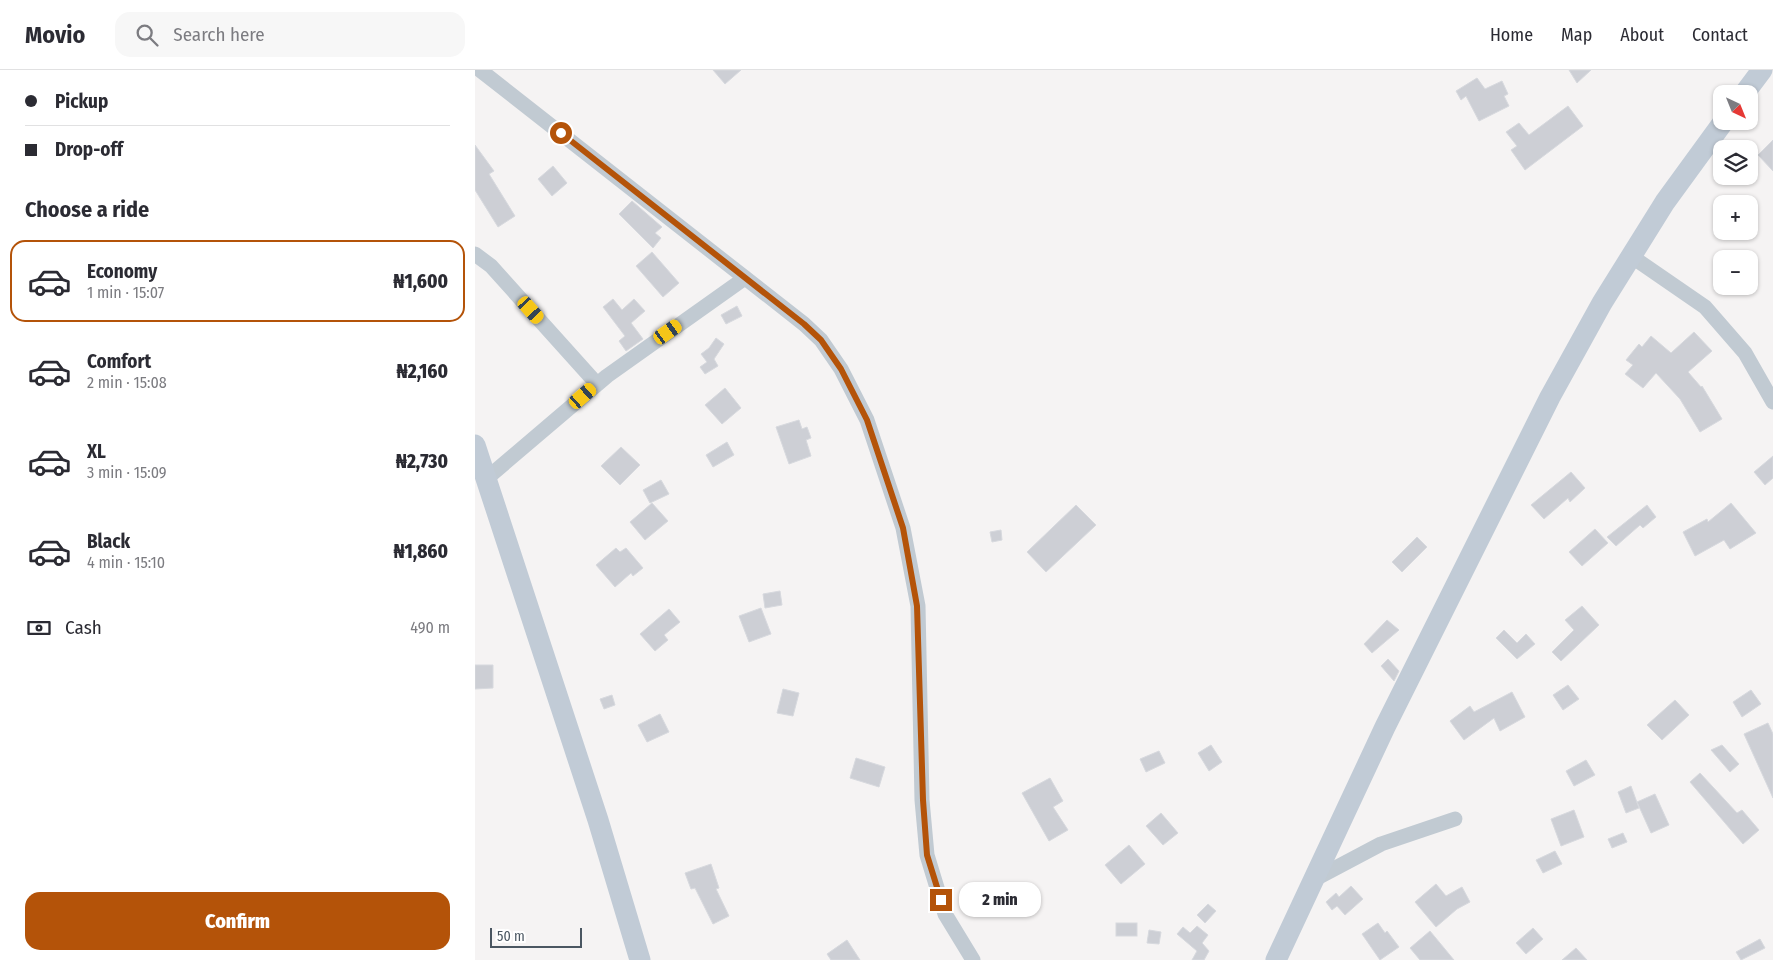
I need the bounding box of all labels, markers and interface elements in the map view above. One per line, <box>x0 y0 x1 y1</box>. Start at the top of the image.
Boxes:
search box <box>115 12 465 57</box>
text: Movio <box>25 21 85 49</box>
icon: search <box>133 21 161 49</box>
text: Search here <box>173 23 265 46</box>
text: Home <box>1490 24 1533 46</box>
text: Map <box>1561 24 1592 46</box>
text: About <box>1620 24 1664 46</box>
text: Contact <box>1692 24 1748 46</box>
north arrow <box>1713 85 1757 130</box>
map controls <box>1713 85 1758 295</box>
text: Pickup <box>55 90 108 113</box>
route start <box>550 122 572 144</box>
text: Drop-off <box>55 138 123 161</box>
button: layers <box>1713 140 1758 185</box>
button: + <box>1713 195 1758 240</box>
text: Choose a ride <box>25 196 149 223</box>
button: − <box>1713 250 1758 295</box>
icon: car <box>27 259 72 304</box>
text: Economy <box>87 260 157 283</box>
text: ₦1,600 <box>393 270 448 293</box>
text: 1 min · 15:07 <box>87 283 164 302</box>
car <box>515 294 546 326</box>
car <box>651 317 684 347</box>
icon: car <box>27 349 72 394</box>
text: Comfort <box>87 350 151 373</box>
text: ₦2,160 <box>397 360 448 383</box>
text: 2 min · 15:08 <box>87 373 167 392</box>
car <box>566 380 599 412</box>
icon: car <box>27 439 72 484</box>
text: XL <box>87 440 106 463</box>
text: ₦2,730 <box>396 450 448 473</box>
text: 3 min · 15:09 <box>87 463 167 482</box>
icon: car <box>27 529 72 574</box>
text: Black <box>87 530 130 553</box>
text: ₦1,860 <box>393 540 448 563</box>
text: 4 min · 15:10 <box>87 553 165 572</box>
icon: cash <box>25 614 53 642</box>
text: Cash <box>65 616 102 639</box>
text: 490 m <box>410 618 450 637</box>
callout: 2 min <box>959 882 1041 918</box>
route end <box>930 889 952 911</box>
text: 2 min <box>982 890 1018 909</box>
button: Confirm <box>25 892 450 950</box>
scale bar <box>490 925 583 948</box>
text: 50 m <box>497 928 525 945</box>

